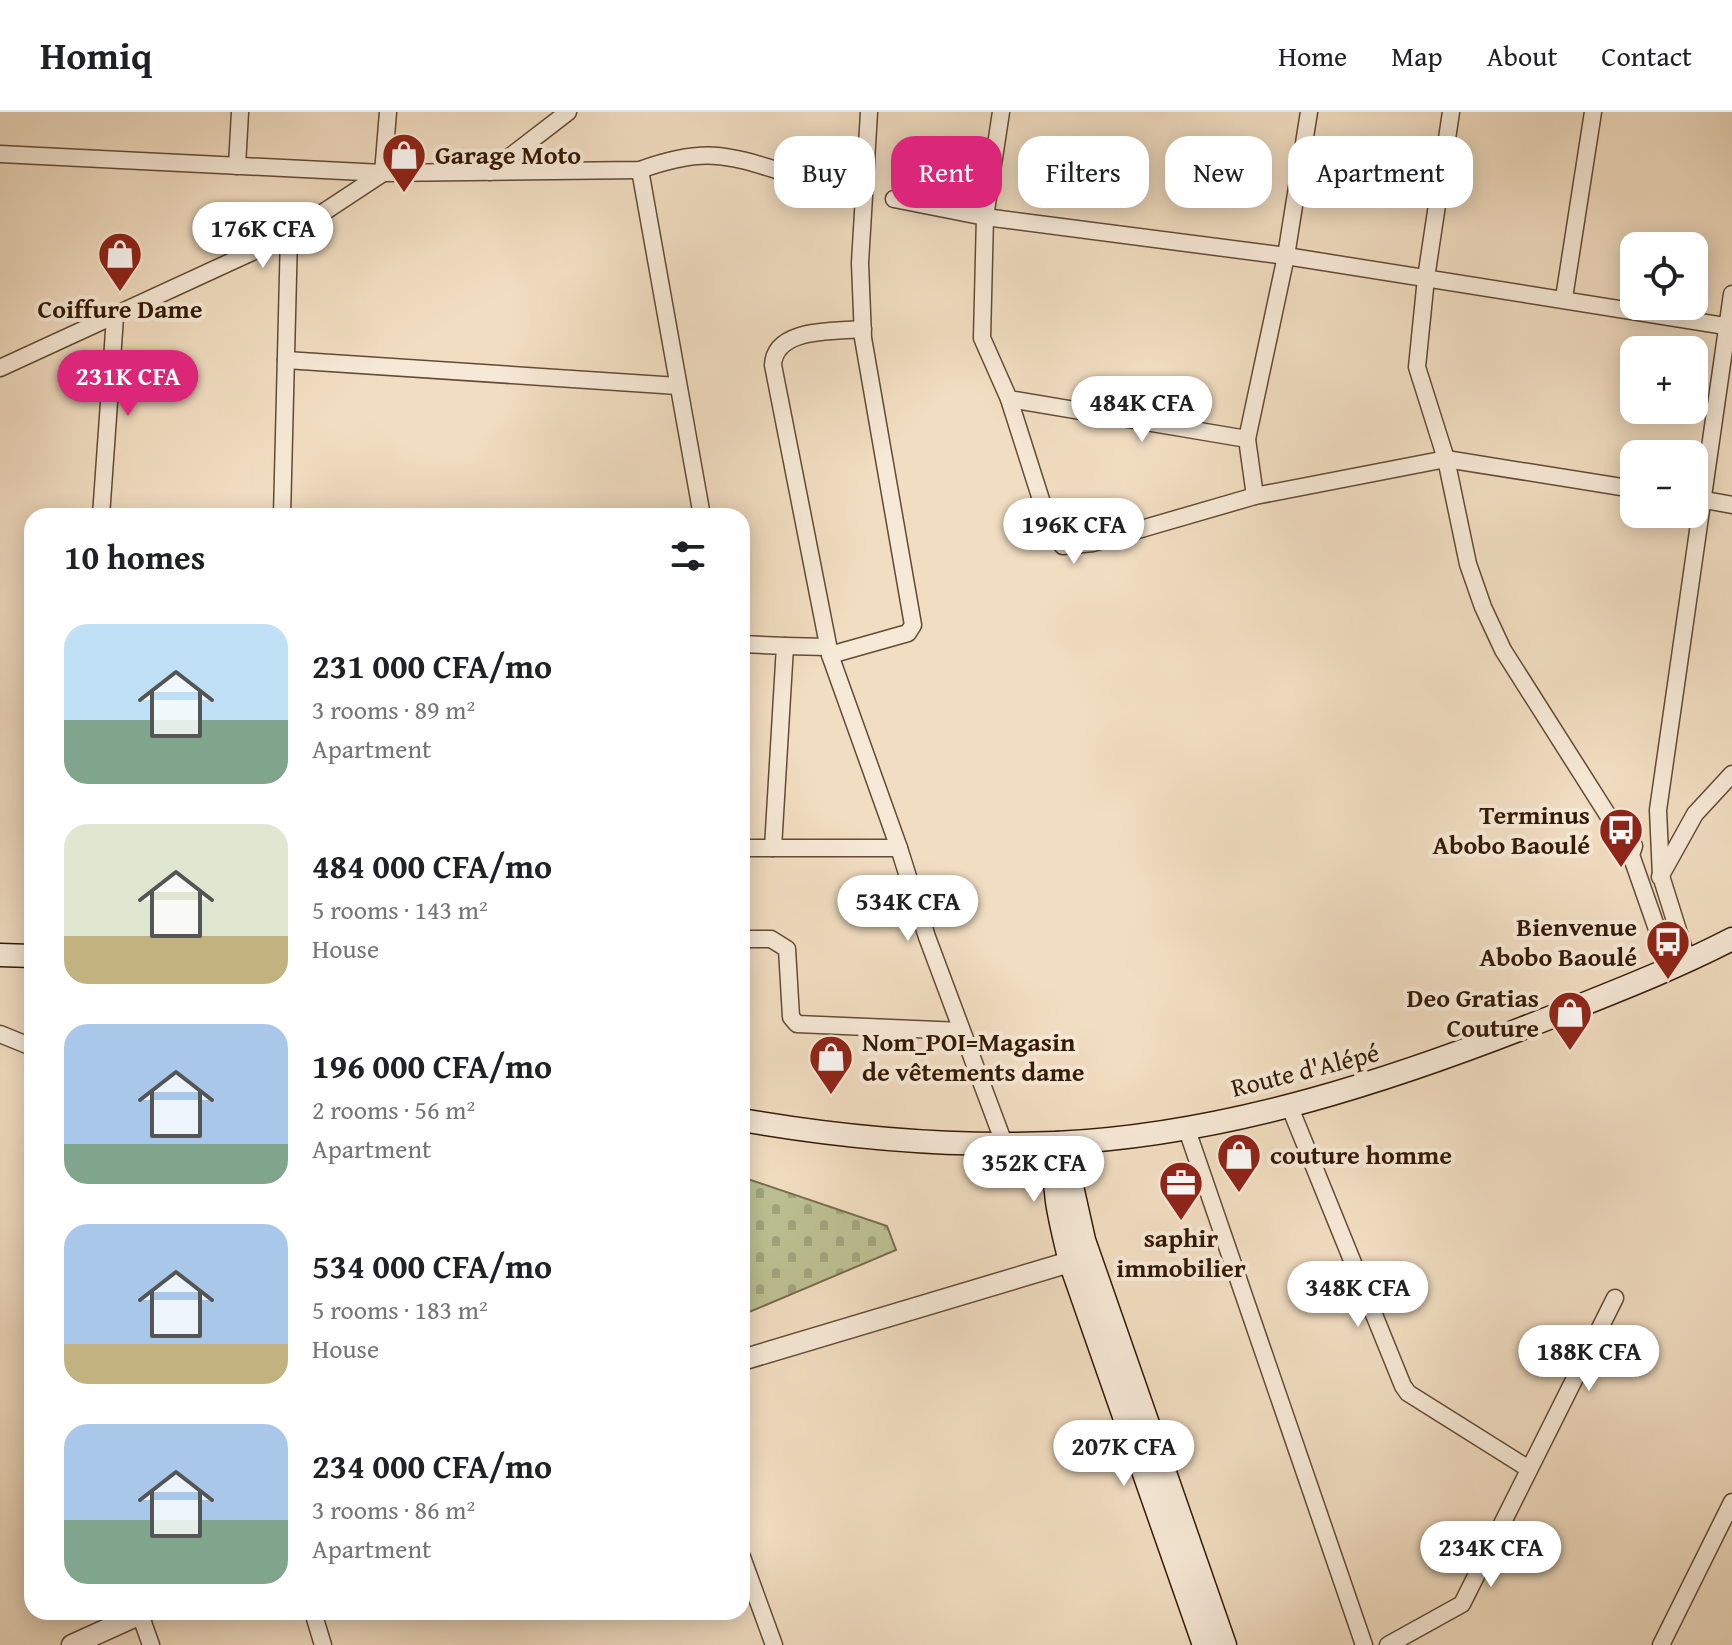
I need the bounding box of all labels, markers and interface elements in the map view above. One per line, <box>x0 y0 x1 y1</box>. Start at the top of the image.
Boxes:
text: Homiq <box>40 27 152 83</box>
text: Home <box>1278 35 1347 76</box>
text: Map <box>1391 35 1443 76</box>
text: About <box>1487 35 1557 76</box>
text: Contact <box>1601 35 1692 76</box>
shop icon: Garage Moto <box>380 131 428 194</box>
place label: Garage Moto <box>435 135 581 174</box>
chip: Buy <box>774 136 875 208</box>
chip: Rent <box>891 136 1002 208</box>
chip: Filters <box>1018 136 1149 208</box>
chip: New <box>1165 136 1272 208</box>
chip: Apartment <box>1288 136 1473 208</box>
pin: 176K CFA <box>180 202 346 270</box>
text: 176K CFA <box>210 208 316 247</box>
shop icon: Coiffure Dame <box>96 230 144 293</box>
map controls <box>1620 232 1708 528</box>
button: locate <box>1620 232 1708 320</box>
place label: Coiffure Dame <box>37 289 203 328</box>
button: + <box>1620 336 1708 424</box>
pin: 231K CFA <box>45 350 211 418</box>
text: 231K CFA <box>75 356 181 395</box>
pin: 484K CFA <box>1059 376 1225 444</box>
text: 484K CFA <box>1089 382 1195 421</box>
button: − <box>1620 440 1708 528</box>
pin: 196K CFA <box>991 498 1157 566</box>
text: 196K CFA <box>1021 504 1127 543</box>
text: 10 homes <box>64 532 205 581</box>
icon: filters <box>666 534 710 578</box>
text: 231 000 CFA/mo <box>312 641 552 690</box>
icon: home <box>128 656 224 752</box>
text: 3 rooms · 89 m² <box>312 690 475 729</box>
text: Apartment <box>312 729 431 768</box>
place label: Terminus Abobo Baoulé <box>1433 795 1590 864</box>
bus stop icon: Terminus Abobo Baoulé <box>1597 806 1645 869</box>
text: 484 000 CFA/mo <box>312 841 552 890</box>
icon: home <box>128 856 224 952</box>
pin: 534K CFA <box>825 875 991 943</box>
text: 534K CFA <box>855 881 961 920</box>
text: 5 rooms · 143 m² <box>312 890 488 929</box>
place label: Bienvenue Abobo Baoulé <box>1480 907 1637 976</box>
bus stop icon: Bienvenue Abobo Baoulé <box>1644 918 1692 981</box>
text: House <box>312 929 379 968</box>
place label: Deo Gratias Couture <box>1407 978 1539 1047</box>
shop icon: Deo Gratias Couture <box>1546 989 1594 1052</box>
place label: Nom_POI=Magasin de vêtements dame <box>862 1022 1085 1091</box>
street label: Route d'Alépé <box>1227 1032 1383 1107</box>
shop icon: Nom_POI=Magasin de vêtements dame <box>807 1033 855 1096</box>
text: 196 000 CFA/mo <box>312 1041 552 1090</box>
icon: home <box>128 1056 224 1152</box>
text: 2 rooms · 56 m² <box>312 1090 475 1129</box>
text: Apartment <box>312 1129 431 1168</box>
shop icon: couture homme <box>1215 1131 1263 1194</box>
place label: couture homme <box>1270 1135 1452 1174</box>
pin: 352K CFA <box>951 1136 1117 1204</box>
text: 352K CFA <box>981 1142 1087 1181</box>
office icon: saphir immobilier <box>1157 1159 1205 1222</box>
place label: saphir immobilier <box>1116 1218 1246 1287</box>
text: 534 000 CFA/mo <box>312 1241 552 1290</box>
icon: home <box>128 1256 224 1352</box>
pin: 348K CFA <box>1275 1261 1441 1329</box>
text: 348K CFA <box>1305 1267 1411 1306</box>
text: 5 rooms · 183 m² <box>312 1290 488 1329</box>
pin: 188K CFA <box>1506 1325 1672 1393</box>
text: House <box>312 1329 379 1368</box>
text: 188K CFA <box>1536 1331 1642 1370</box>
pin: 207K CFA <box>1041 1420 1207 1488</box>
text: 207K CFA <box>1071 1426 1177 1465</box>
text: 234 000 CFA/mo <box>312 1441 552 1490</box>
icon: home <box>128 1456 224 1552</box>
text: 3 rooms · 86 m² <box>312 1490 475 1529</box>
pin: 234K CFA <box>1408 1521 1574 1589</box>
text: 234K CFA <box>1438 1527 1544 1566</box>
text: Apartment <box>312 1529 431 1568</box>

